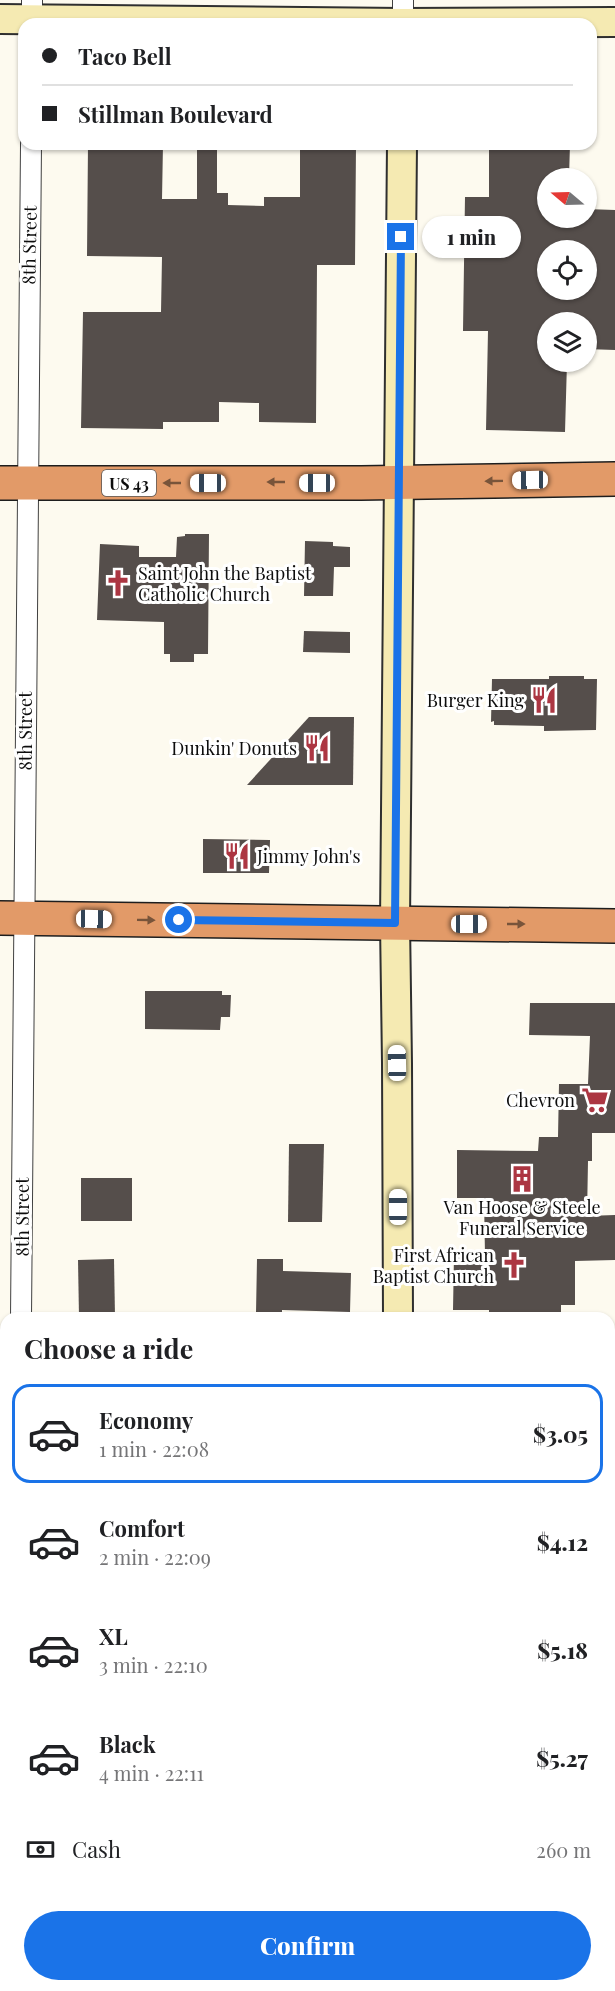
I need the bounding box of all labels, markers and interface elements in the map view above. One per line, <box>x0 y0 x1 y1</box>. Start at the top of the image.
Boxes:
text: Taco Bell <box>78 41 172 71</box>
text: Stillman Boulevard <box>78 99 273 129</box>
north arrow <box>537 168 597 228</box>
map controls <box>537 168 597 372</box>
street label: 8th Street <box>16 205 42 285</box>
callout: 1 min <box>422 216 521 258</box>
route end <box>387 223 414 250</box>
text: 1 min <box>447 223 496 250</box>
button: locate <box>537 240 597 300</box>
button: layers <box>537 312 597 372</box>
road number: US 43 <box>102 470 156 496</box>
car <box>512 471 548 489</box>
car <box>190 474 226 492</box>
car <box>299 474 335 492</box>
one-way arrow <box>484 476 503 486</box>
one-way arrow <box>162 478 181 488</box>
one-way arrow <box>267 478 286 487</box>
place label: Saint John the Baptist Catholic Church <box>138 561 312 606</box>
church icon: Saint John the Baptist Catholic Church <box>103 568 133 598</box>
restaurant icon: Burger King <box>529 685 559 715</box>
place label: Burger King <box>427 688 524 712</box>
street label: 8th Street <box>13 691 37 771</box>
restaurant icon: Dunkin' Donuts <box>302 733 332 763</box>
place label: Dunkin' Donuts <box>171 736 297 760</box>
restaurant icon: Jimmy John's <box>222 841 252 871</box>
place label: Jimmy John's <box>256 844 361 868</box>
route start <box>165 906 192 933</box>
car <box>76 910 112 928</box>
one-way arrow <box>137 915 156 925</box>
car <box>451 915 487 933</box>
one-way arrow <box>507 919 526 929</box>
car <box>388 1045 406 1081</box>
supermarket icon: Chevron <box>580 1085 610 1115</box>
place label: Chevron <box>506 1088 575 1112</box>
building icon: Van Hoose & Steele Funeral Service <box>507 1164 537 1194</box>
street label: 8th Street <box>10 1177 34 1257</box>
car <box>389 1189 407 1225</box>
place label: Van Hoose & Steele Funeral Service <box>442 1195 601 1240</box>
place label: First African Baptist Church <box>373 1243 494 1288</box>
church icon: First African Baptist Church <box>499 1250 529 1280</box>
text: Choose a ride <box>24 1330 193 1366</box>
text: Economy <box>99 1405 193 1435</box>
icon: car <box>27 1407 81 1461</box>
text: $3.05 <box>533 1419 588 1449</box>
text: 1 min · 22:08 <box>99 1435 209 1462</box>
text: Comfort <box>99 1513 185 1543</box>
icon: car <box>27 1515 81 1569</box>
text: $4.12 <box>537 1527 588 1557</box>
text: 2 min · 22:09 <box>99 1543 211 1570</box>
text: XL <box>99 1621 128 1651</box>
icon: car <box>27 1623 81 1677</box>
text: $5.18 <box>537 1635 588 1665</box>
text: 3 min · 22:10 <box>99 1651 208 1678</box>
text: Black <box>99 1729 156 1759</box>
icon: car <box>27 1731 81 1785</box>
text: $5.27 <box>536 1743 588 1773</box>
text: 4 min · 22:11 <box>99 1759 204 1786</box>
icon: cash <box>24 1833 57 1866</box>
text: Cash <box>72 1834 121 1864</box>
text: 260 m <box>536 1836 591 1863</box>
button: Confirm <box>24 1911 591 1980</box>

